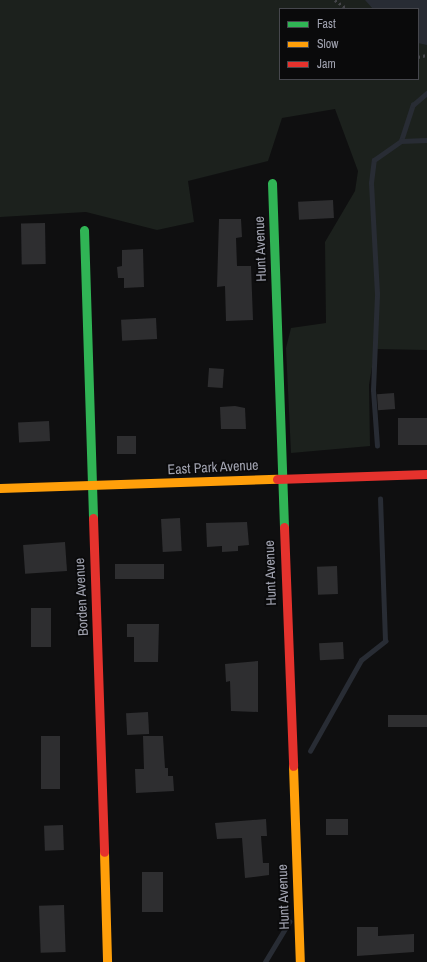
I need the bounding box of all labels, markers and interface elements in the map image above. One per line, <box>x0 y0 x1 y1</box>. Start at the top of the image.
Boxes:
legend <box>279 8 419 80</box>
text: Fast <box>317 16 336 32</box>
text: Slow <box>317 36 338 52</box>
text: Jam <box>317 56 336 72</box>
street label: Hunt Avenue <box>250 216 270 282</box>
street label: East Park Avenue <box>167 456 259 478</box>
street label: Hunt Avenue <box>260 540 280 606</box>
street label: Borden Avenue <box>71 557 91 637</box>
street label: Hunt Avenue <box>273 864 293 930</box>

